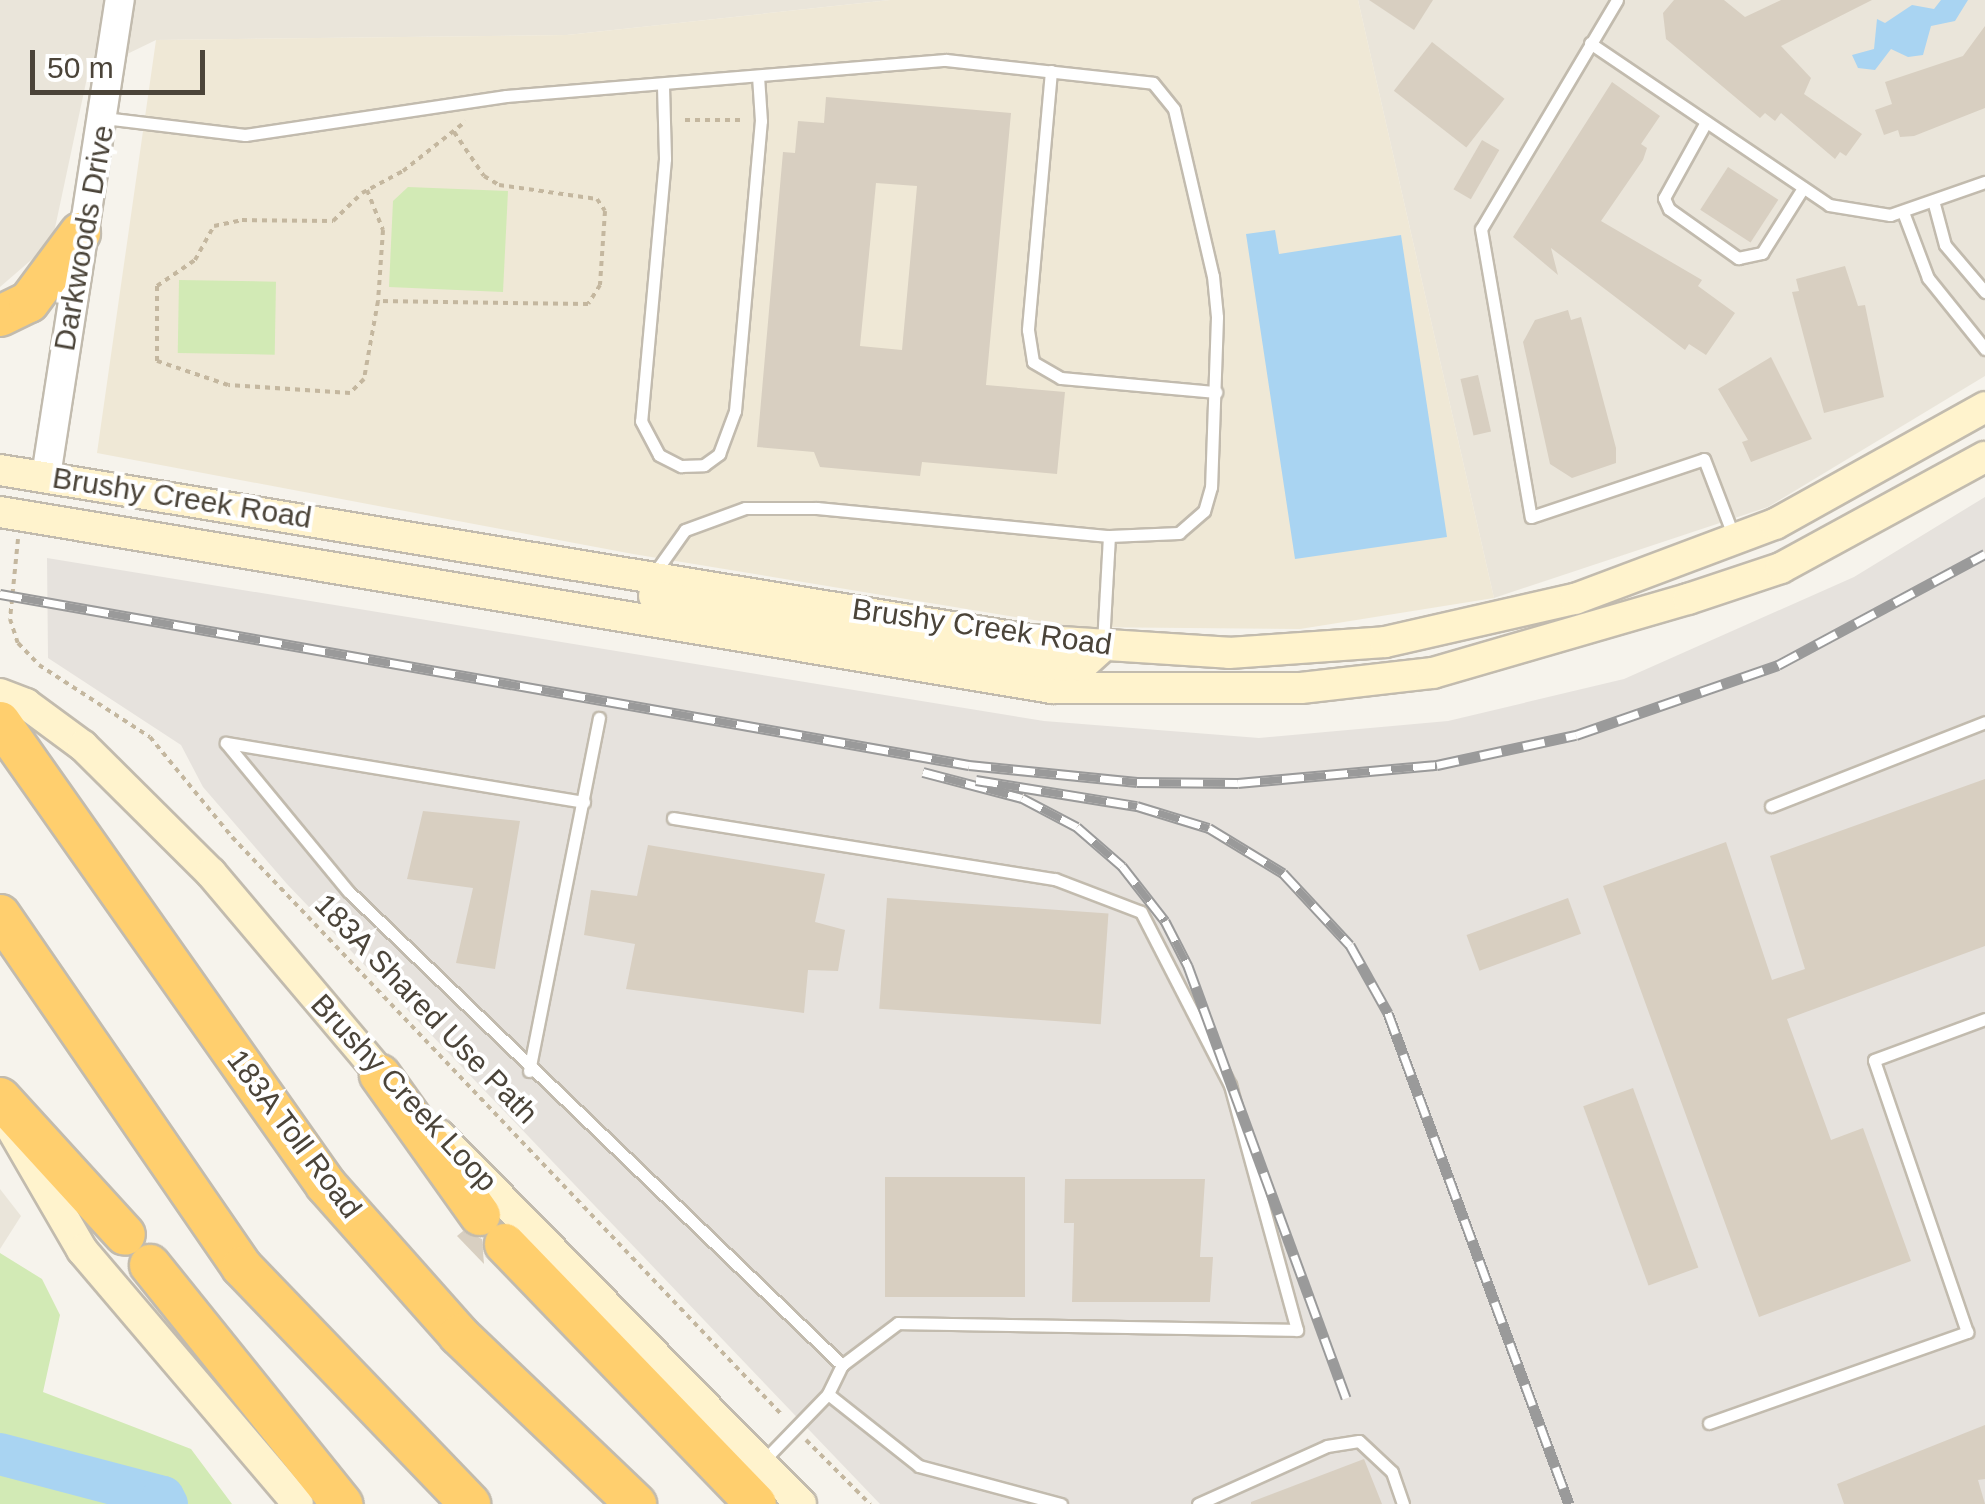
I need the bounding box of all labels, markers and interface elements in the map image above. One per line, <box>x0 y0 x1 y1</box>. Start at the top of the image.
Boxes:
scale bar <box>35 30 210 92</box>
text: 50 m <box>47 51 114 84</box>
street label: Darkwoods Drive <box>46 122 122 354</box>
street label: Brushy Creek Road <box>50 460 314 536</box>
street label: Brushy Creek Road <box>850 591 1114 663</box>
street label: 183A Shared Use Path <box>306 886 546 1132</box>
street label: Brushy Creek Loop <box>303 987 505 1199</box>
street label: 183A Toll Road <box>218 1042 370 1226</box>

